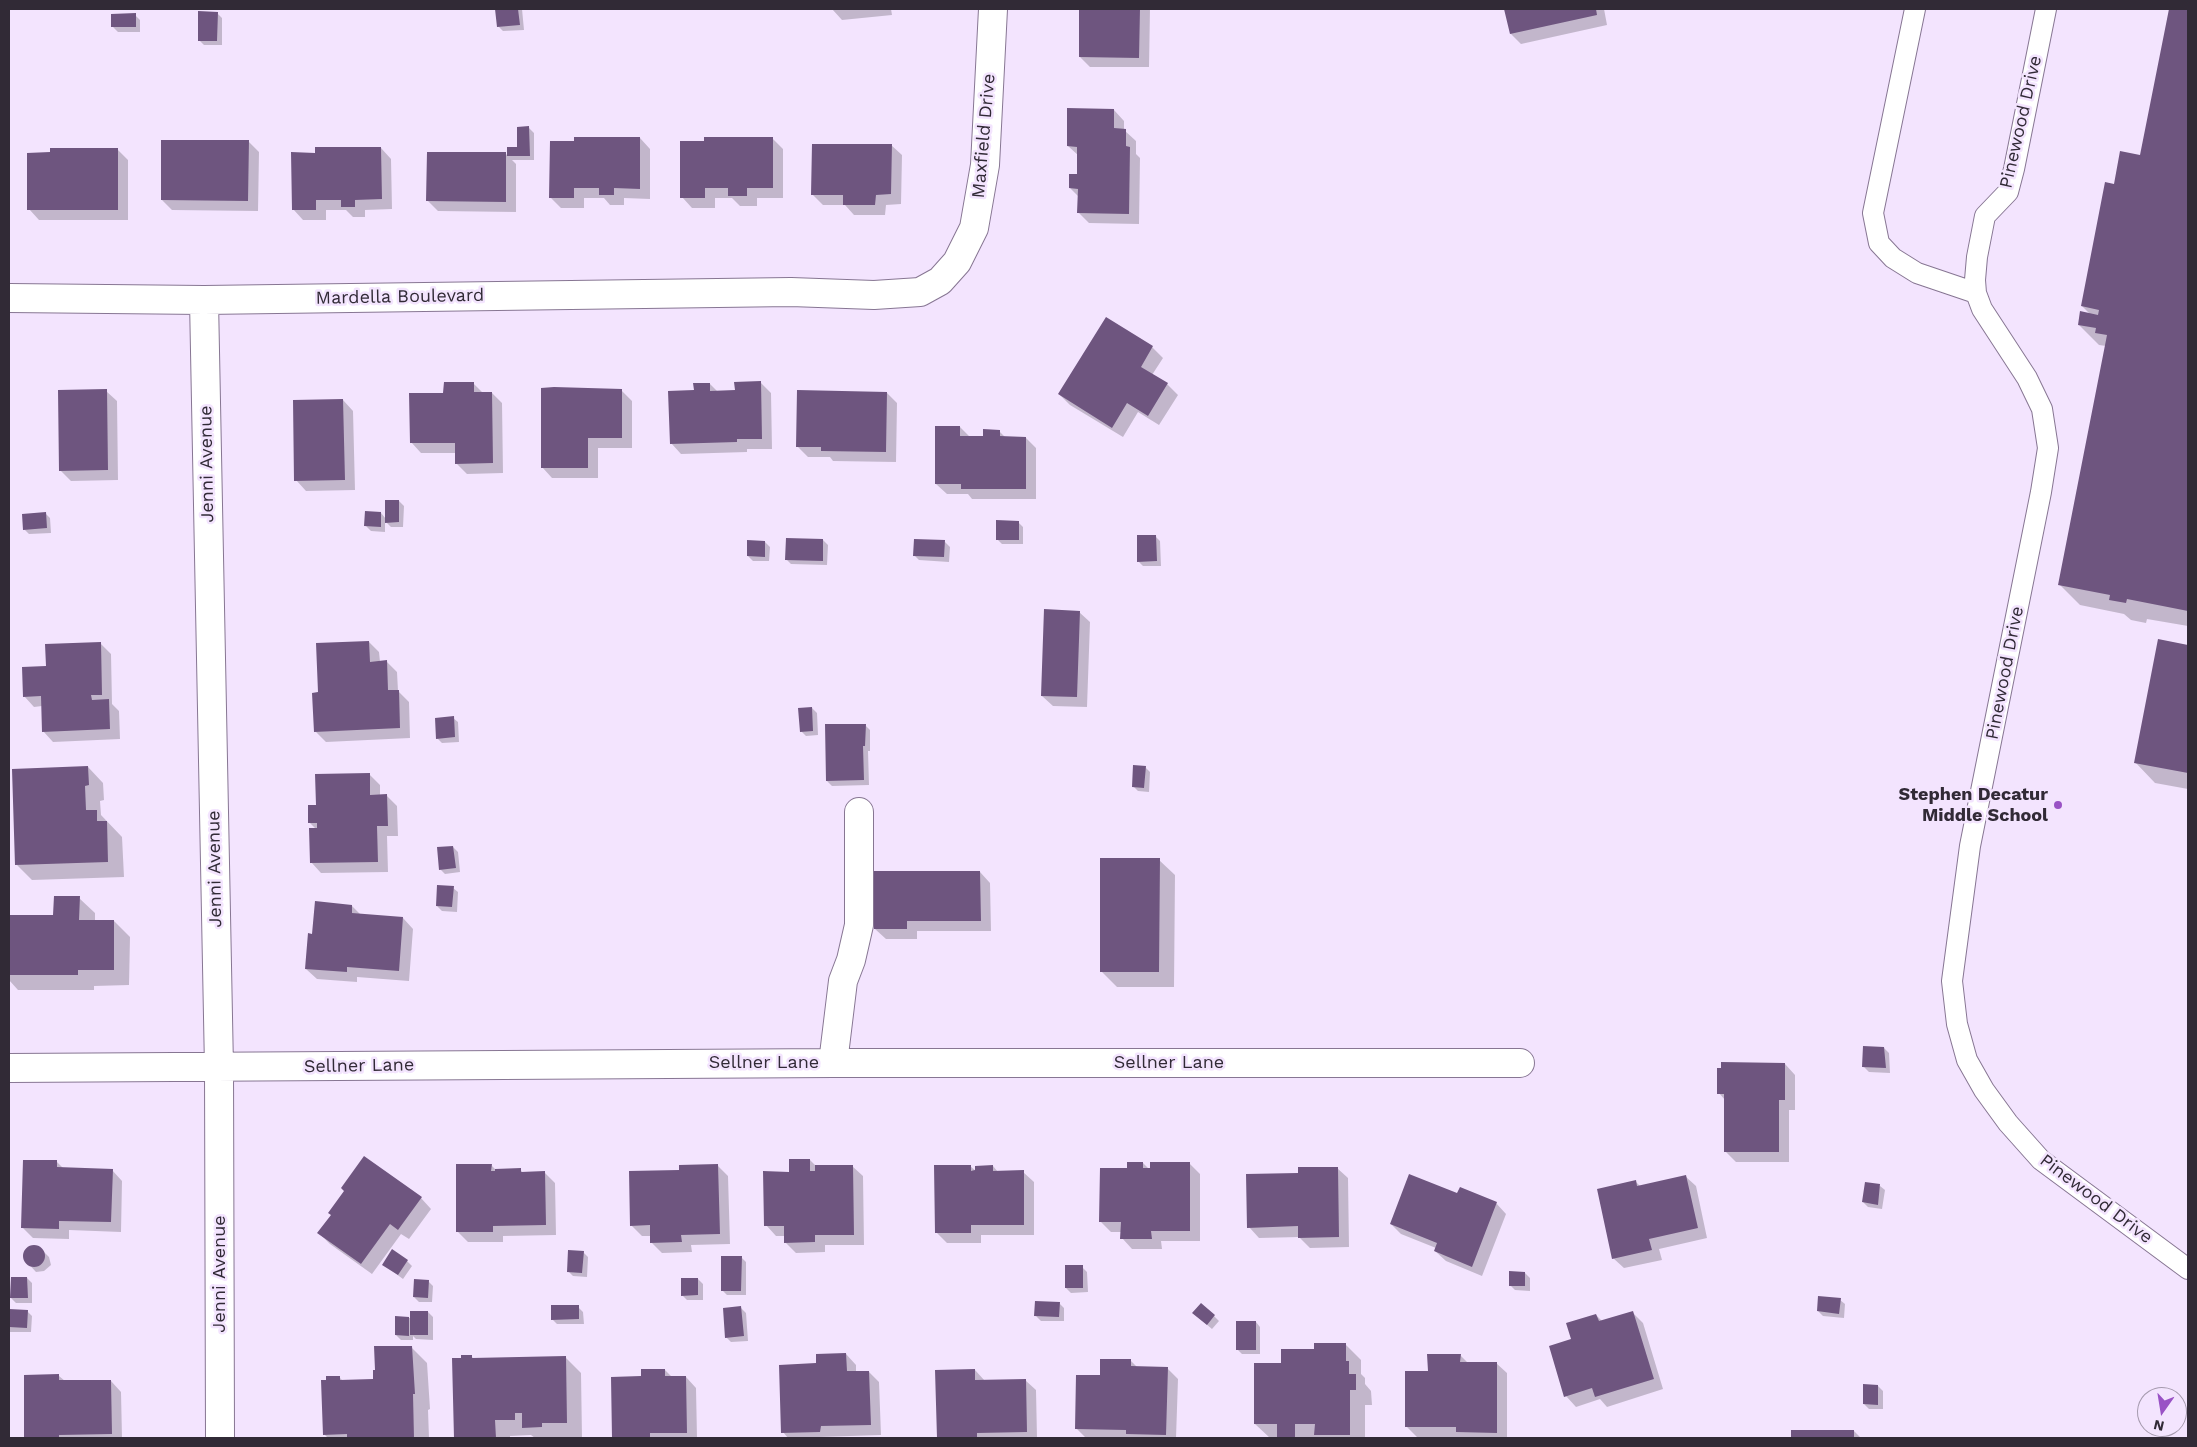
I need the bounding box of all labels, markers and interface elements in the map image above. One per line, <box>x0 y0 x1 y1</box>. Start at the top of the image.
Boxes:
street label: Pinewood Drive <box>1995 53 2047 191</box>
street label: Maxfield Drive <box>968 73 1000 199</box>
street label: Mardella Boulevard <box>316 285 484 309</box>
street label: Jenni Avenue <box>195 405 219 523</box>
street label: Pinewood Drive <box>1981 604 2029 742</box>
place label: Stephen Decatur Middle School <box>1899 784 2048 826</box>
marker: Stephen Decatur Middle School <box>2052 799 2064 811</box>
street label: Jenni Avenue <box>203 810 227 928</box>
street label: Sellner Lane <box>709 1052 819 1074</box>
street label: Sellner Lane <box>1114 1052 1224 1074</box>
street label: Sellner Lane <box>304 1054 414 1078</box>
street label: Pinewood Drive <box>2035 1150 2157 1248</box>
street label: Jenni Avenue <box>209 1215 231 1333</box>
north arrow <box>2137 1387 2187 1437</box>
text: N <box>2152 1417 2166 1435</box>

